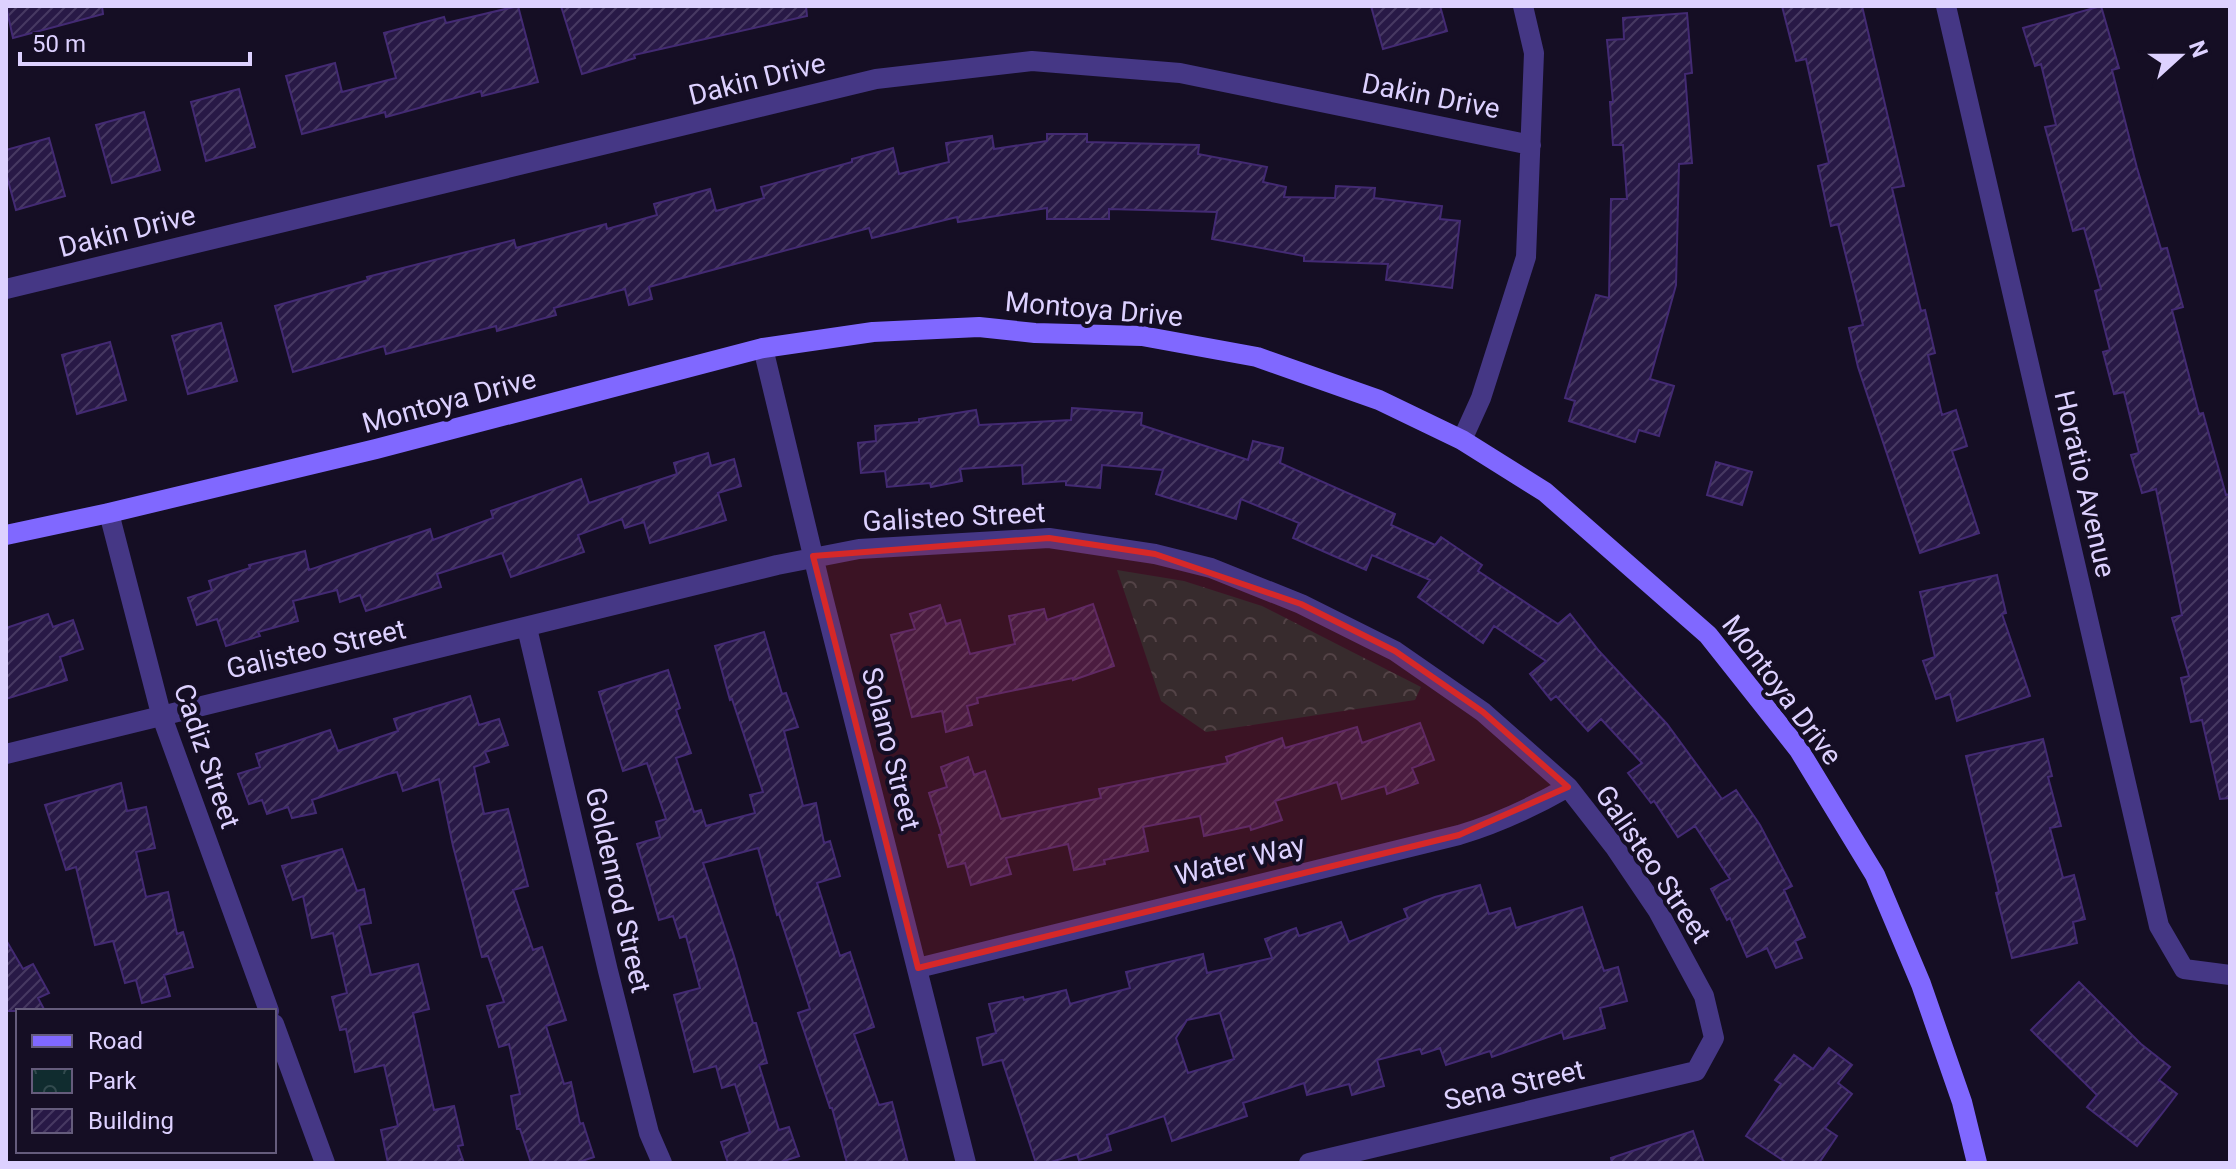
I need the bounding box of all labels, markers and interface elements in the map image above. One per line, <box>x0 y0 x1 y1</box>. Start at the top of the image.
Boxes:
scale bar <box>20 16 250 66</box>
north arrow <box>2140 16 2220 96</box>
text: 50 m <box>32 30 86 58</box>
text: N <box>2184 37 2213 61</box>
street label: Dakin Drive <box>685 46 829 112</box>
street label: Dakin Drive <box>1359 66 1503 126</box>
street label: Dakin Drive <box>55 198 199 264</box>
street label: Montoya Drive <box>1004 285 1184 333</box>
street label: Montoya Drive <box>358 362 540 440</box>
street label: Horatio Avenue <box>2047 387 2123 581</box>
street label: Galisteo Street <box>862 496 1046 538</box>
street label: Montoya Drive <box>1715 609 1849 771</box>
street label: Galisteo Street <box>223 612 409 686</box>
street label: Solano Street <box>855 664 927 834</box>
street label: Cadiz Street <box>167 679 247 833</box>
street label: Galisteo Street <box>1588 779 1718 949</box>
street label: Goldenrod Street <box>578 784 658 996</box>
street label: Water Way <box>1172 828 1308 892</box>
legend <box>16 1009 276 1153</box>
text: Road <box>88 1027 143 1055</box>
street label: Sena Street <box>1441 1053 1587 1117</box>
text: Park <box>88 1067 137 1095</box>
text: Building <box>88 1107 174 1135</box>

